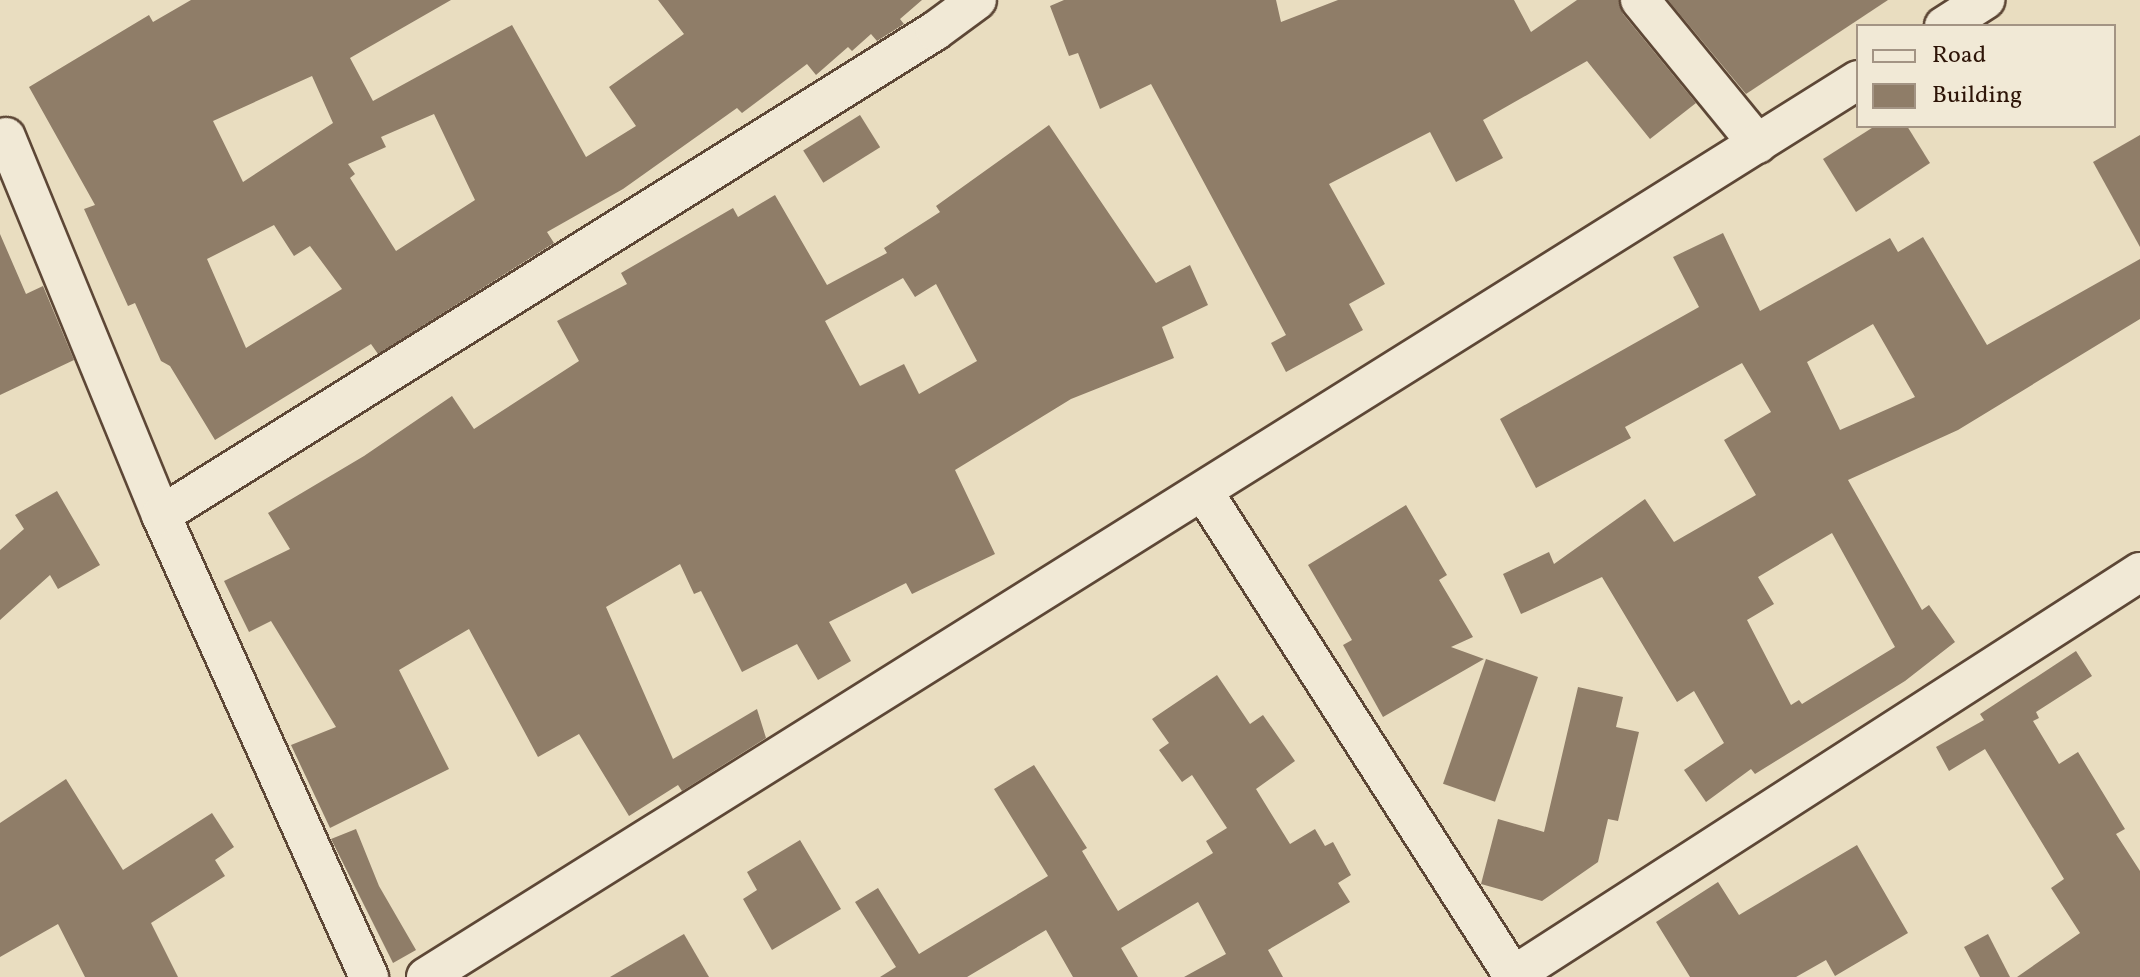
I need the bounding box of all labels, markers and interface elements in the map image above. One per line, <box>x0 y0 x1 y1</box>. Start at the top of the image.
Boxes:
legend <box>1856 24 2116 128</box>
text: Road <box>1932 39 1986 73</box>
text: Building <box>1932 79 2022 113</box>

